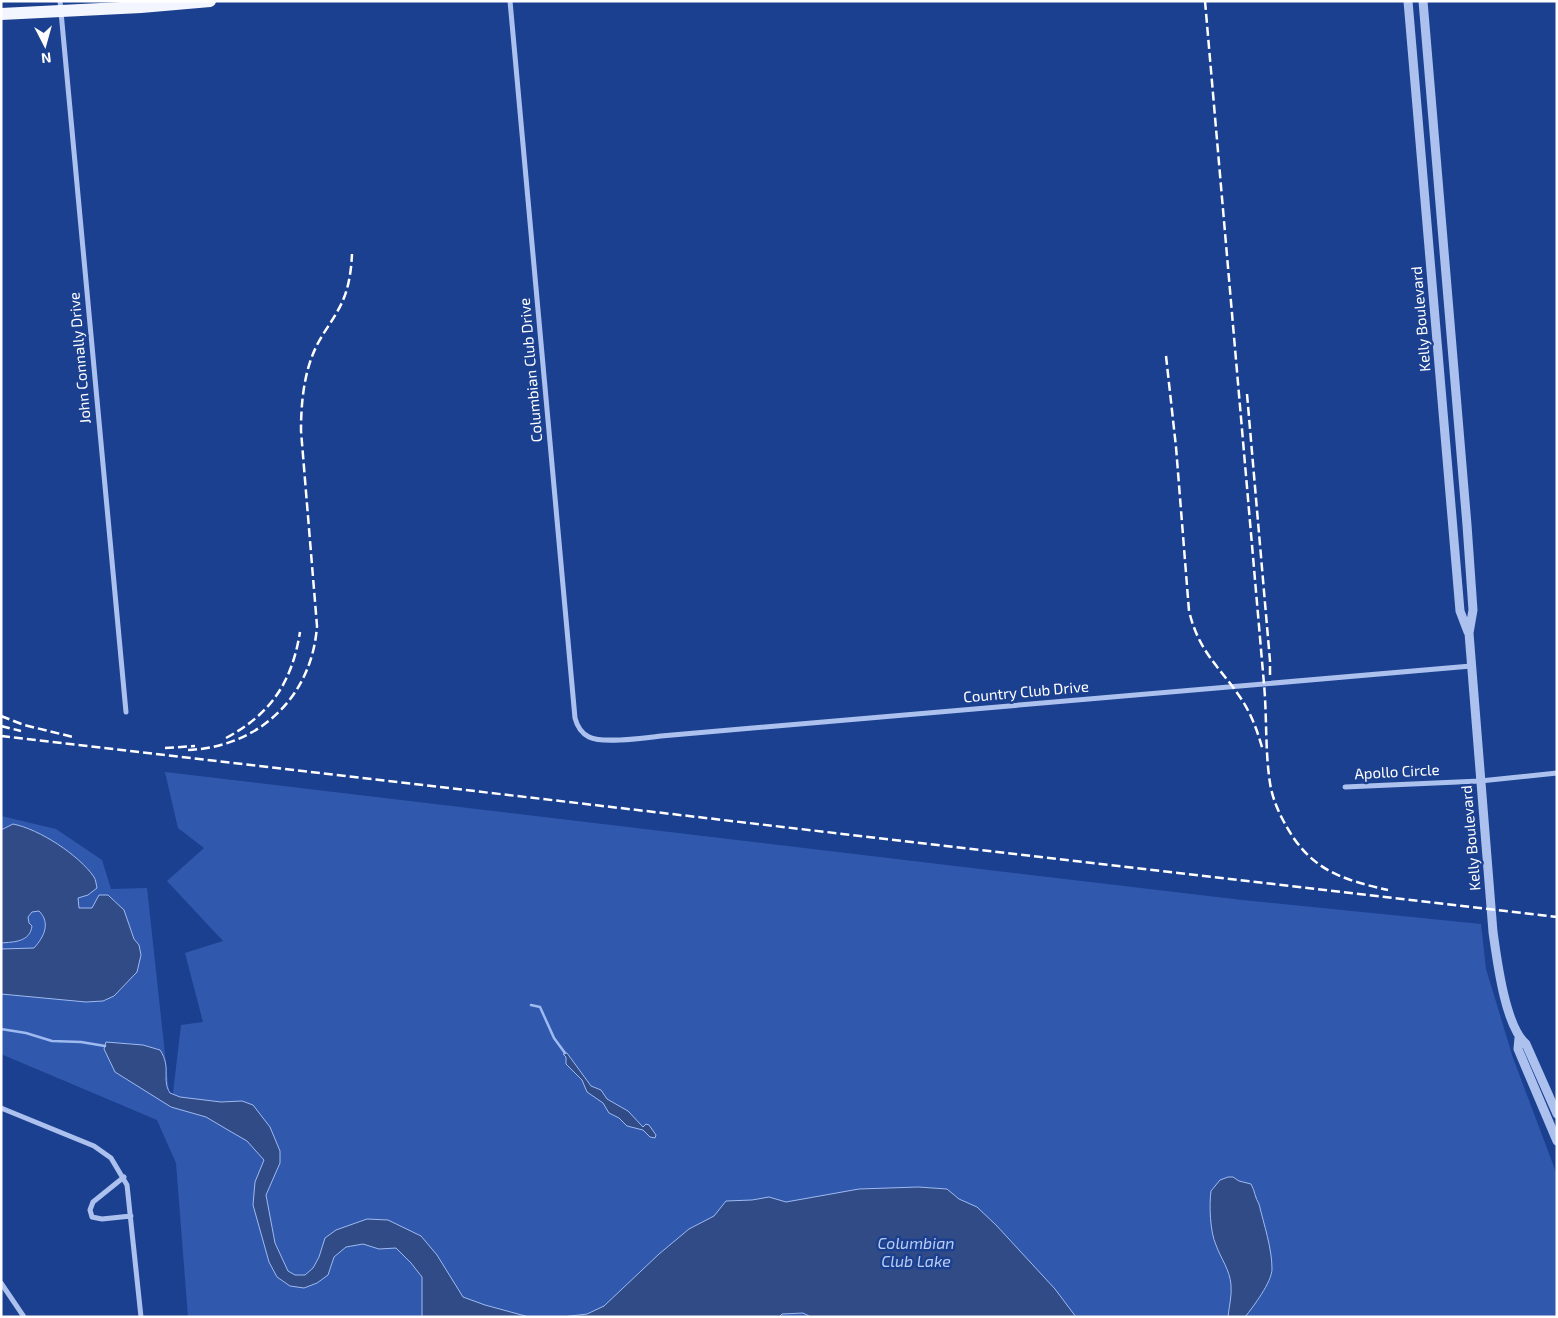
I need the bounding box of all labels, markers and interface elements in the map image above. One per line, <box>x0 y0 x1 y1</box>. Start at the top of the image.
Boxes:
north arrow <box>20 20 70 70</box>
text: N <box>40 49 52 67</box>
street label: Kelly Boulevard <box>1406 266 1434 373</box>
street label: John Connally Drive <box>64 291 94 425</box>
street label: Columbian Club Drive <box>515 297 545 443</box>
street label: Country Club Drive <box>962 677 1089 705</box>
street label: Apollo Circle <box>1354 760 1440 782</box>
street label: Kelly Boulevard <box>1456 785 1484 892</box>
water label: Columbian Club Lake <box>877 1233 955 1270</box>

